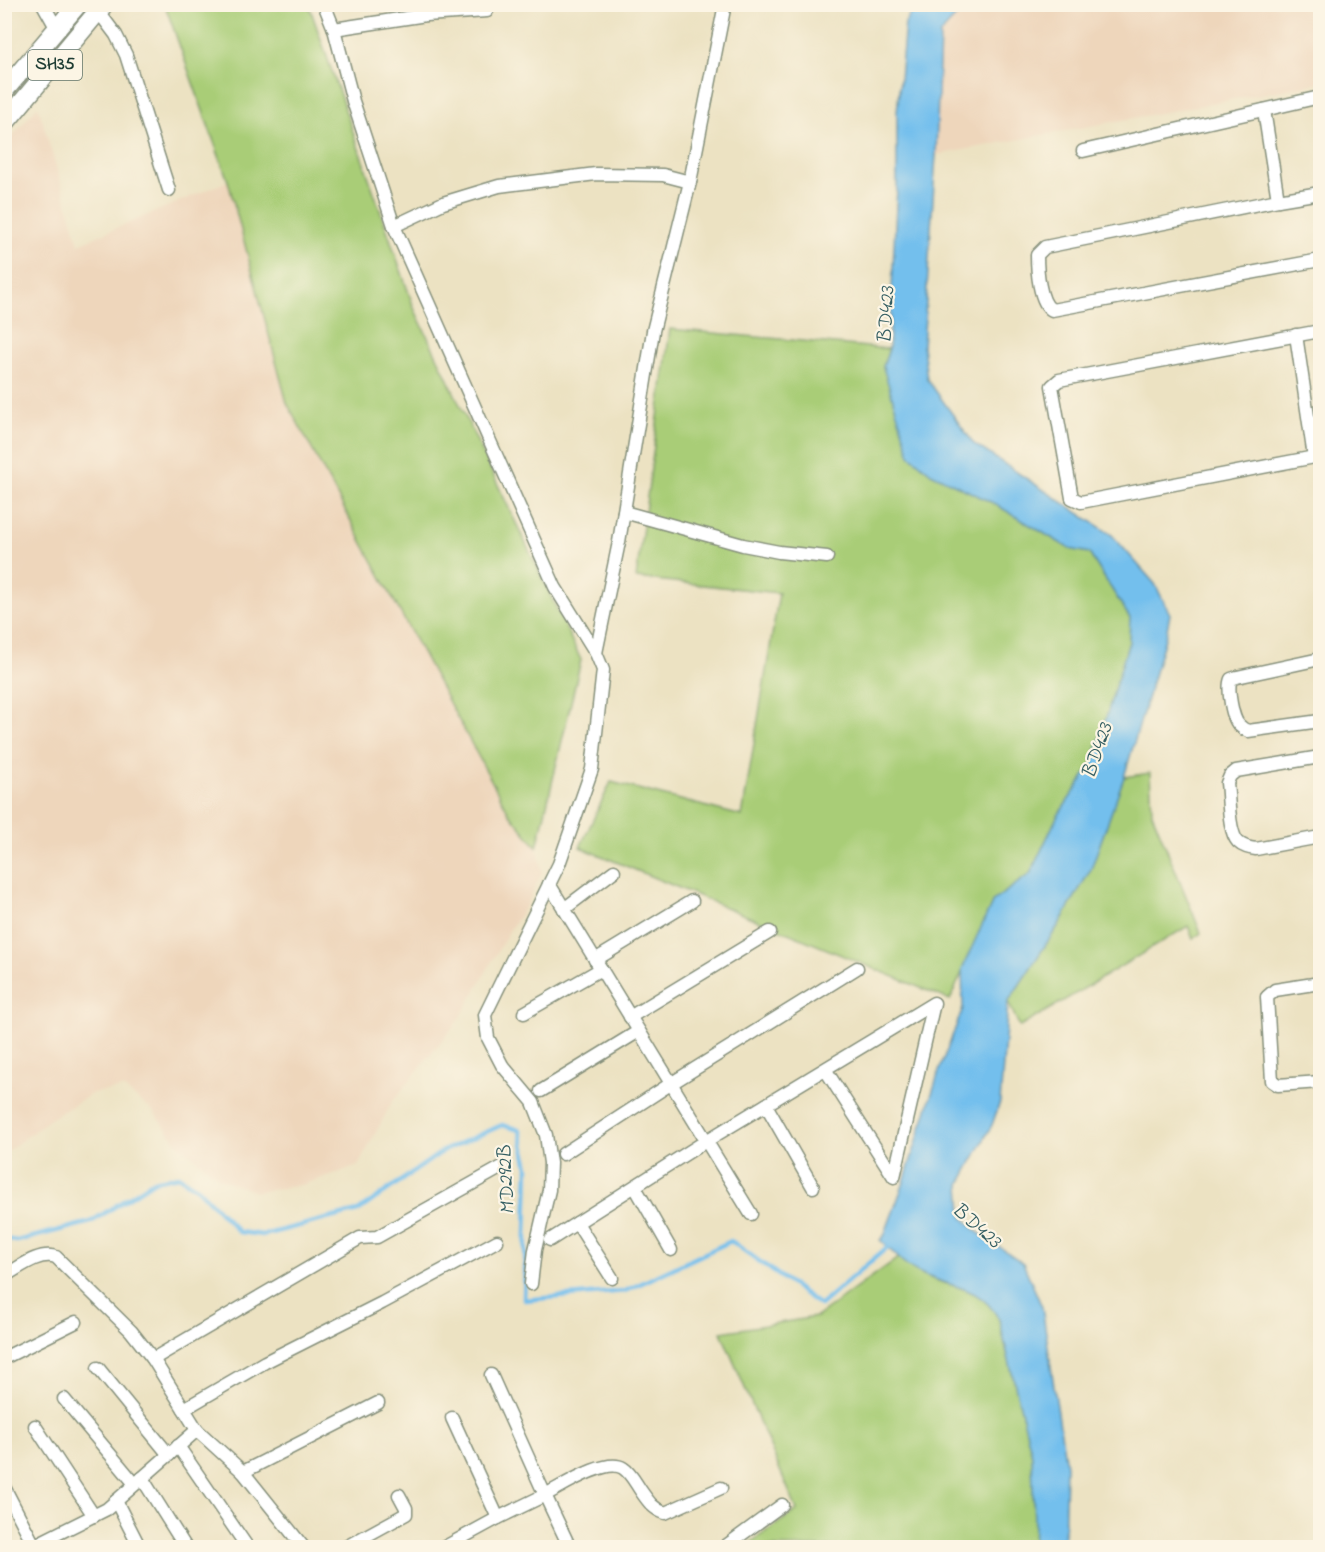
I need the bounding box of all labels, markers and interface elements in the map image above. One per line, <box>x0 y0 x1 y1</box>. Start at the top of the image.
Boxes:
road number: SH35 <box>28 50 82 80</box>
water label: BD423 <box>871 284 904 344</box>
water label: BD423 <box>1074 718 1122 783</box>
water label: MD292B <box>490 1144 524 1215</box>
water label: BD423 <box>945 1196 1008 1257</box>

